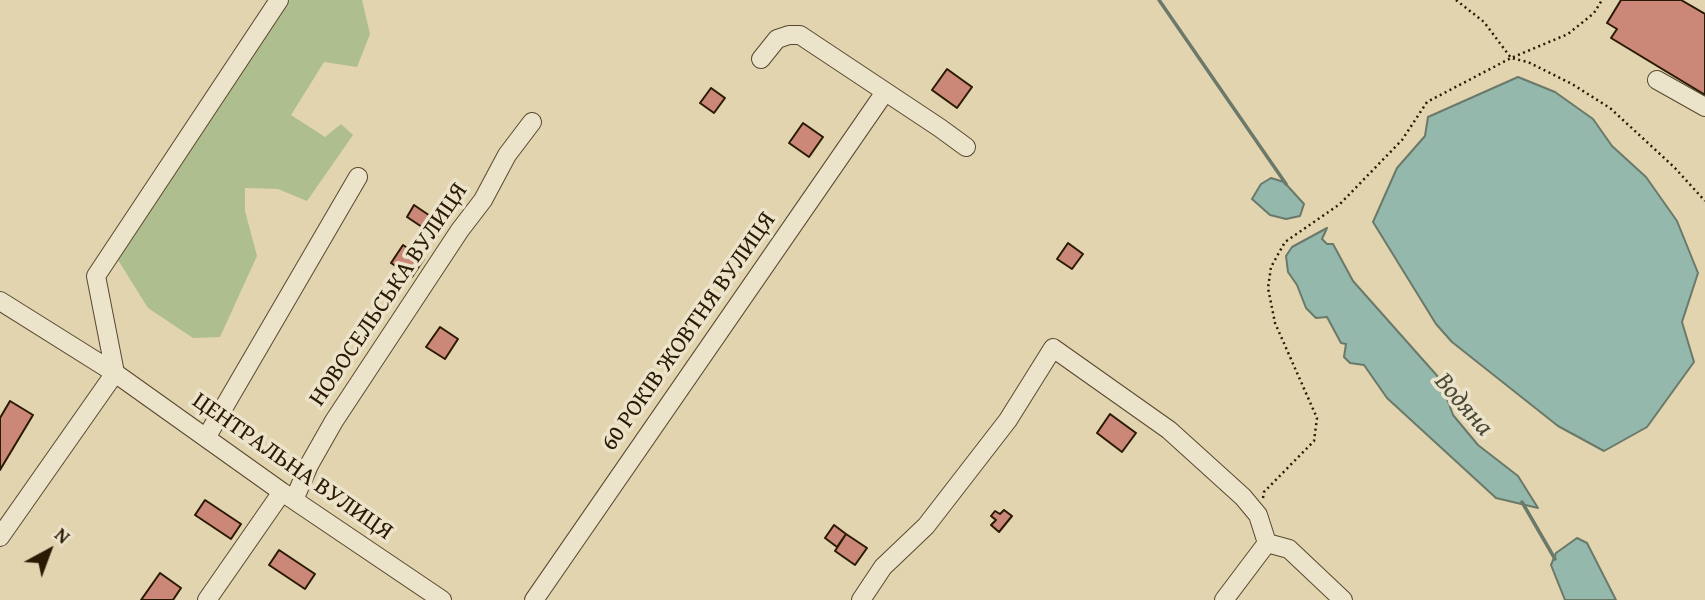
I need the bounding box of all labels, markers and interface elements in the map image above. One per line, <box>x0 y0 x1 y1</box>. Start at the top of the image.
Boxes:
street label: НОВОСЕЛЬСЬКА ВУЛИЦЯ <box>304 178 474 412</box>
street label: 60 РОКІВ ЖОВТНЯ ВУЛИЦЯ <box>596 207 782 457</box>
water label: Водяна <box>1427 367 1499 443</box>
street label: ЦЕНТРАЛЬНА ВУЛИЦЯ <box>186 387 398 547</box>
north arrow <box>14 516 84 586</box>
text: N <box>49 520 77 550</box>

